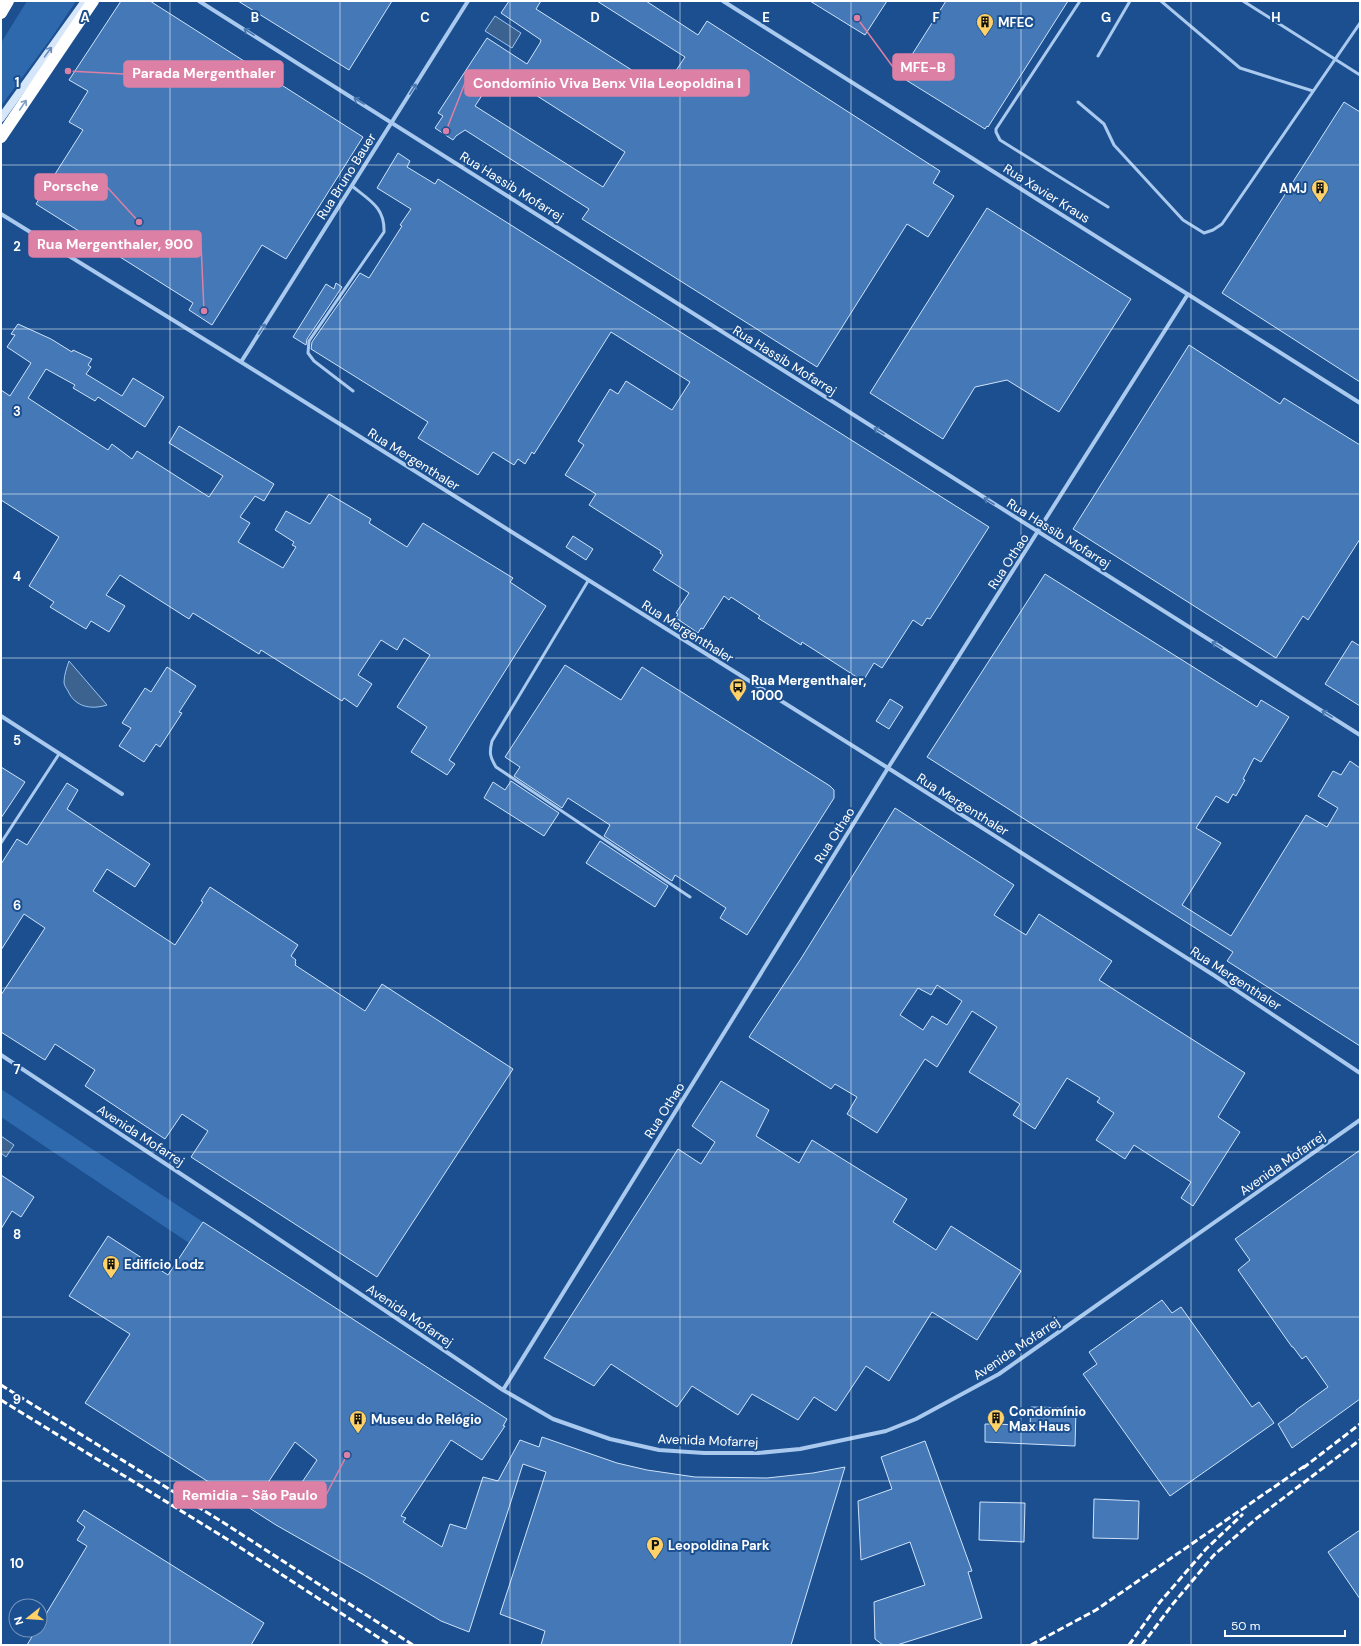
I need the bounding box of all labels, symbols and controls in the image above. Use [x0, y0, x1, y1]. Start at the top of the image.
text: A [80, 9, 90, 26]
text: B [251, 9, 259, 26]
text: C [420, 9, 430, 26]
text: D [590, 9, 600, 26]
text: E [762, 9, 770, 26]
text: F [932, 9, 940, 26]
text: G [1101, 9, 1111, 26]
text: H [1271, 9, 1281, 26]
building icon: MFEC [975, 12, 995, 37]
place label: MFEC [998, 14, 1034, 31]
one-way arrow [244, 28, 255, 36]
one-way arrow [44, 47, 52, 58]
callout: MFE-B [893, 54, 954, 80]
text: MFE-B [900, 58, 946, 76]
callout: Parada Mergenthaler [124, 61, 283, 87]
text: Parada Mergenthaler [132, 64, 276, 82]
callout: Condomínio Viva Benx Vila Leopoldina I [465, 70, 749, 96]
text: 1 [15, 74, 19, 91]
text: Condomínio Viva Benx Vila Leopoldina I [473, 74, 741, 92]
one-way arrow [409, 84, 417, 95]
one-way arrow [354, 97, 365, 105]
one-way arrow [19, 100, 27, 111]
street label: Rua Bruno Bauer [313, 130, 380, 223]
street label: Rua Hassib Mofarrej [457, 148, 567, 225]
street label: Rua Xavier Kraus [1000, 160, 1093, 227]
callout: Porsche [35, 174, 107, 200]
text: Porsche [43, 177, 99, 195]
building icon: AMJ [1310, 178, 1330, 203]
place label: AMJ [1279, 180, 1307, 197]
callout: Rua Mergenthaler, 900 [29, 231, 201, 257]
text: Rua Mergenthaler, 900 [37, 235, 193, 253]
text: 2 [13, 238, 21, 255]
street label: Rua Hassib Mofarrej [730, 322, 840, 399]
one-way arrow [258, 323, 266, 335]
text: 3 [13, 403, 21, 420]
street label: Rua Mergenthaler [365, 424, 463, 495]
one-way arrow [874, 427, 885, 435]
street label: Rua Hassib Mofarrej [1004, 495, 1114, 572]
one-way arrow [983, 496, 995, 504]
street label: Rua Othao [984, 530, 1033, 592]
text: 4 [13, 568, 21, 585]
street label: Rua Mergenthaler [639, 596, 737, 667]
one-way arrow [1211, 640, 1223, 648]
place label: Rua Mergenthaler, 1000 [751, 672, 866, 704]
bus stop icon: Rua Mergenthaler, 1000 [728, 677, 748, 702]
one-way arrow [1322, 710, 1333, 718]
text: 5 [13, 732, 21, 749]
street label: Rua Mergenthaler [914, 769, 1012, 840]
street label: Rua Othao [810, 804, 859, 867]
text: 6 [13, 897, 21, 914]
street label: Rua Mergenthaler [1187, 943, 1285, 1014]
text: 7 [14, 1061, 21, 1078]
street label: Rua Othao [640, 1079, 689, 1142]
street label: Avenida Mofarrej [94, 1101, 188, 1170]
street label: Avenida Mofarrej [1236, 1127, 1329, 1199]
text: 8 [13, 1226, 21, 1243]
building icon: Edifício Lodz [101, 1254, 121, 1279]
place label: Edifício Lodz [124, 1256, 204, 1273]
street label: Avenida Mofarrej [363, 1280, 456, 1351]
street label: Avenida Mofarrej [970, 1313, 1063, 1384]
text: 9 [13, 1391, 21, 1408]
place label: Condomínio Max Haus [1009, 1403, 1086, 1435]
building icon: Condomínio Max Haus [986, 1408, 1006, 1433]
building icon: Museu do Relógio [348, 1409, 368, 1434]
place label: Museu do Relógio [371, 1411, 482, 1428]
street label: Avenida Mofarrej [657, 1430, 759, 1451]
callout: Remidia - São Paulo [174, 1482, 326, 1508]
text: Remidia - São Paulo [182, 1486, 318, 1504]
parking icon: Leopoldina Park [645, 1535, 665, 1560]
place label: Leopoldina Park [668, 1537, 770, 1554]
text: 10 [10, 1555, 24, 1572]
north arrow [8, 1598, 48, 1638]
scale bar [1225, 1612, 1345, 1638]
text: N [11, 1615, 26, 1627]
text: 50 m [1231, 1618, 1260, 1634]

